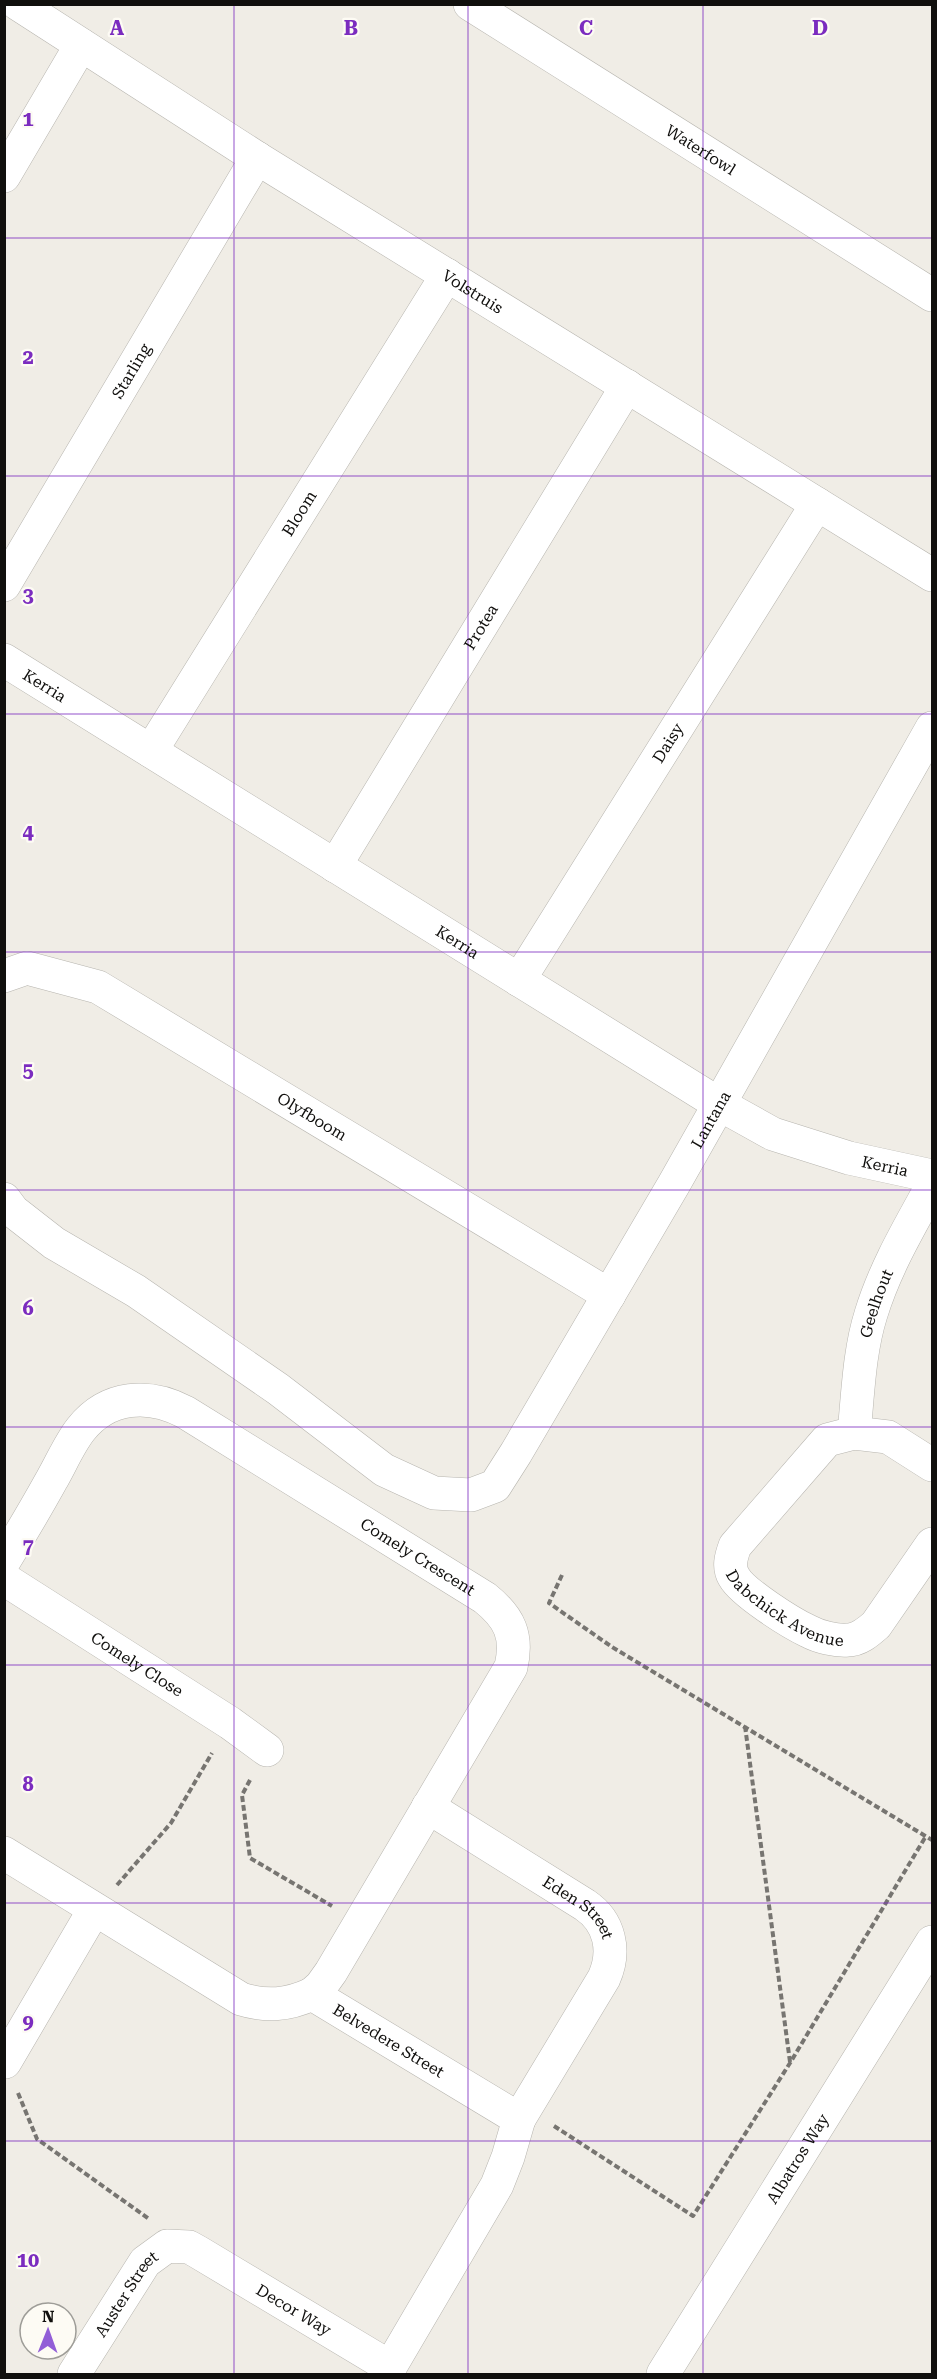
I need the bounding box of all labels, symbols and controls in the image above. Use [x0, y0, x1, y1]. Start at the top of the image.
text: A [110, 16, 125, 40]
text: B [344, 16, 358, 40]
text: C [579, 16, 593, 40]
text: D [812, 16, 828, 40]
text: 1 [22, 107, 34, 131]
street label: Waterfowl [662, 120, 740, 179]
street label: Volstruis [439, 265, 507, 317]
street label: Starling [107, 339, 155, 402]
text: 2 [22, 345, 34, 369]
street label: Bloom [278, 487, 320, 539]
text: 3 [22, 583, 34, 607]
street label: Protea [459, 600, 502, 653]
street label: Kerria [20, 665, 70, 706]
street label: Daisy [648, 719, 687, 766]
text: 4 [22, 820, 34, 844]
street label: Kerria [433, 921, 483, 962]
text: 5 [22, 1058, 34, 1082]
street label: Lantana [687, 1087, 734, 1151]
street label: Olyfboom [274, 1088, 351, 1145]
street label: Kerria [860, 1152, 910, 1180]
street label: Geelhout [856, 1266, 897, 1339]
text: 6 [22, 1296, 34, 1320]
street label: Comely Crescent [357, 1514, 479, 1599]
text: 7 [22, 1534, 34, 1558]
street label: Dabchick Avenue [722, 1566, 845, 1650]
street label: Comely Close [88, 1627, 187, 1700]
text: 8 [22, 1772, 34, 1796]
street label: Eden Street [539, 1872, 618, 1941]
street label: Belvedere Street [330, 2000, 448, 2081]
text: 9 [22, 2010, 34, 2034]
street label: Albatros Way [762, 2109, 833, 2207]
street label: Auster Street [91, 2246, 161, 2340]
text: 10 [17, 2248, 39, 2272]
street label: Decor Way [253, 2280, 335, 2340]
north arrow [18, 2301, 78, 2361]
text: N [42, 2307, 55, 2326]

